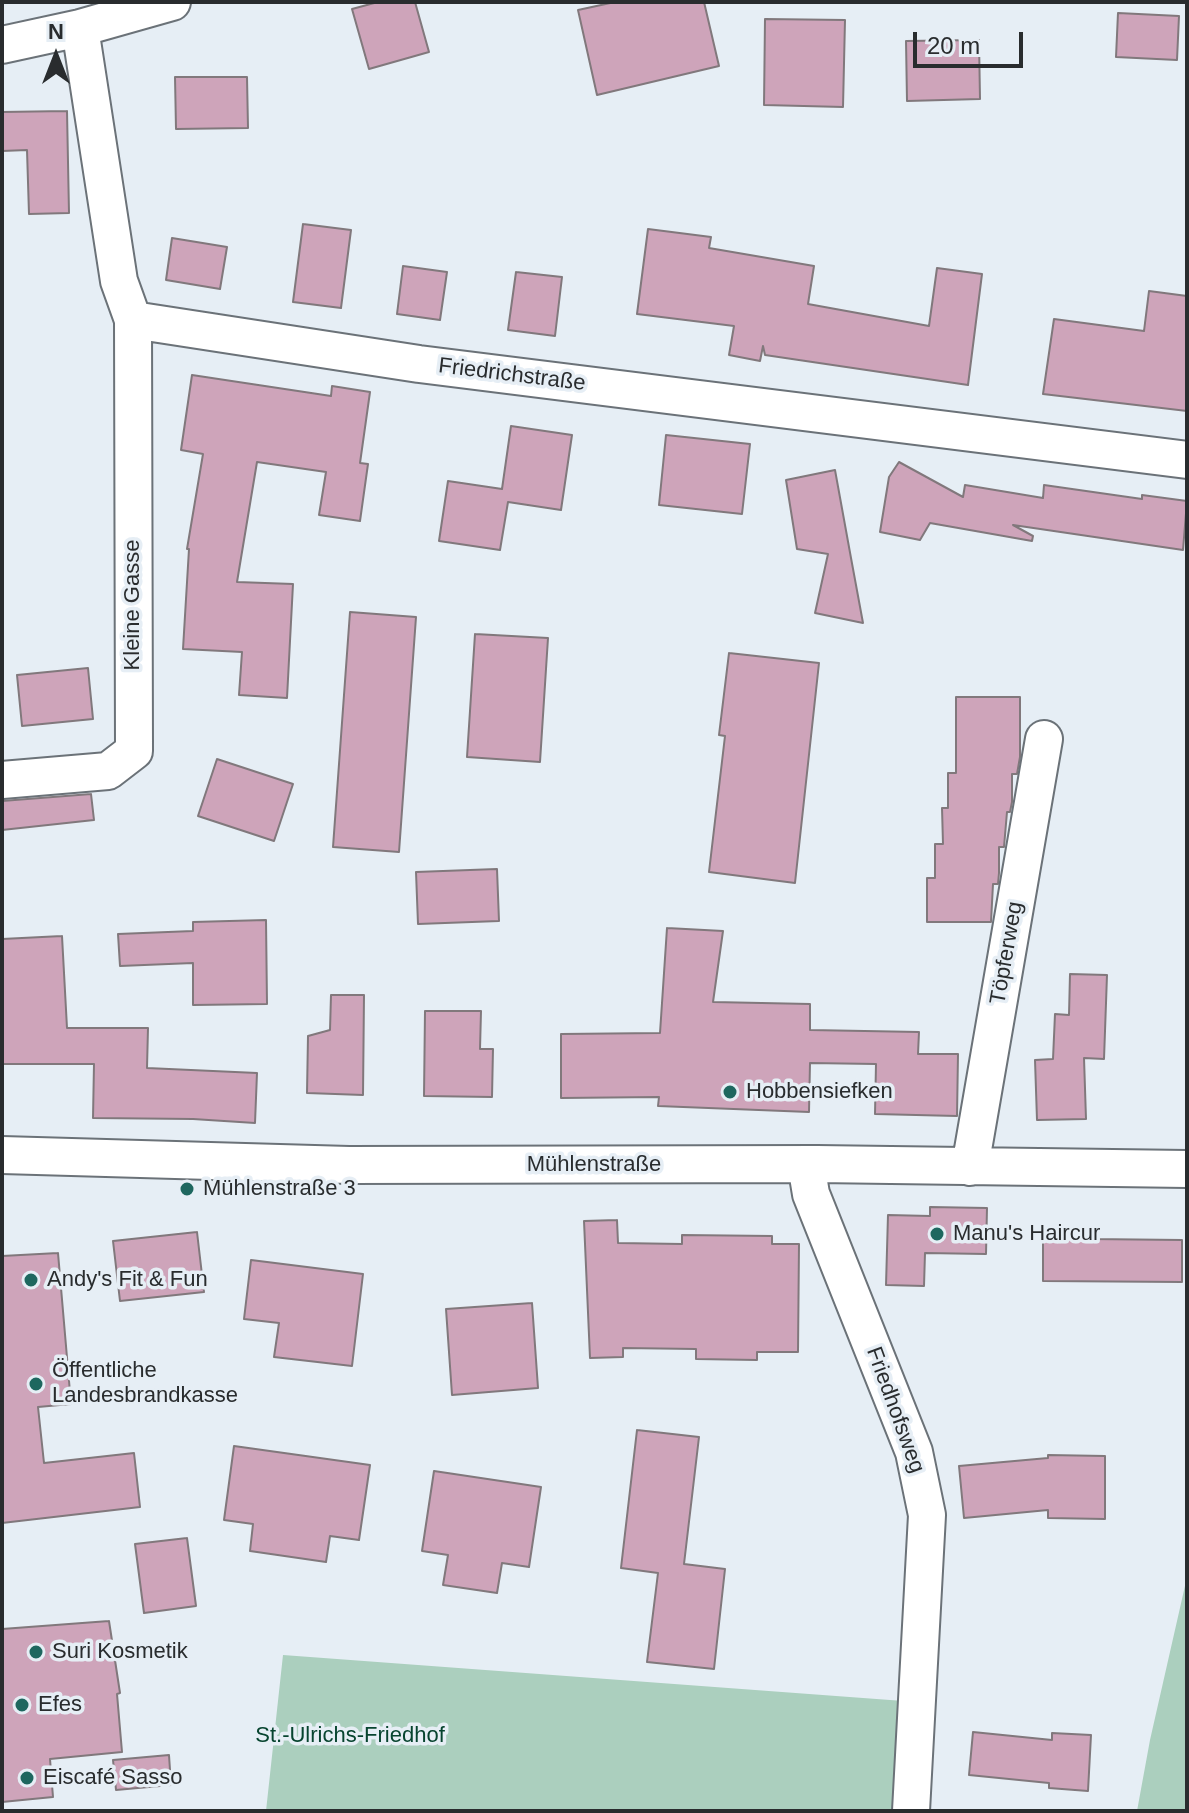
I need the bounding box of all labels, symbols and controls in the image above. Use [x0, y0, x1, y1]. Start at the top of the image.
north arrow [16, 16, 96, 96]
scale bar [917, 16, 1027, 66]
text: N [48, 19, 64, 44]
text: 20 m [927, 32, 980, 59]
street label: Friedrichstraße [437, 353, 587, 397]
street label: Kleine Gasse [120, 540, 146, 670]
street label: Töpferweg [985, 900, 1029, 1006]
place label: Hobbensiefken [746, 1079, 893, 1105]
marker: Hobbensiefken [721, 1083, 739, 1101]
street label: Mühlenstraße [527, 1152, 661, 1178]
place label: Mühlenstraße 3 [203, 1176, 356, 1202]
marker: Mühlenstraße 3 [178, 1180, 196, 1198]
place label: Manu's Haircur [953, 1221, 1100, 1247]
marker: Manu's Haircur [928, 1225, 946, 1243]
place label: Andy's Fit & Fun [47, 1267, 208, 1293]
marker: Andy's Fit & Fun [22, 1271, 40, 1289]
street label: Friedhofsweg [860, 1343, 930, 1477]
place label: Öffentliche Landesbrandkasse [52, 1358, 238, 1410]
marker: Öffentliche Landesbrandkasse [27, 1375, 45, 1393]
place label: Suri Kosmetik [52, 1639, 188, 1665]
marker: Suri Kosmetik [27, 1643, 45, 1661]
place label: Efes [38, 1692, 82, 1718]
marker: Efes [13, 1696, 31, 1714]
park label: St.-Ulrichs-Friedhof [255, 1723, 445, 1749]
place label: Eiscafé Sasso [43, 1765, 182, 1791]
marker: Eiscafé Sasso [18, 1769, 36, 1787]

